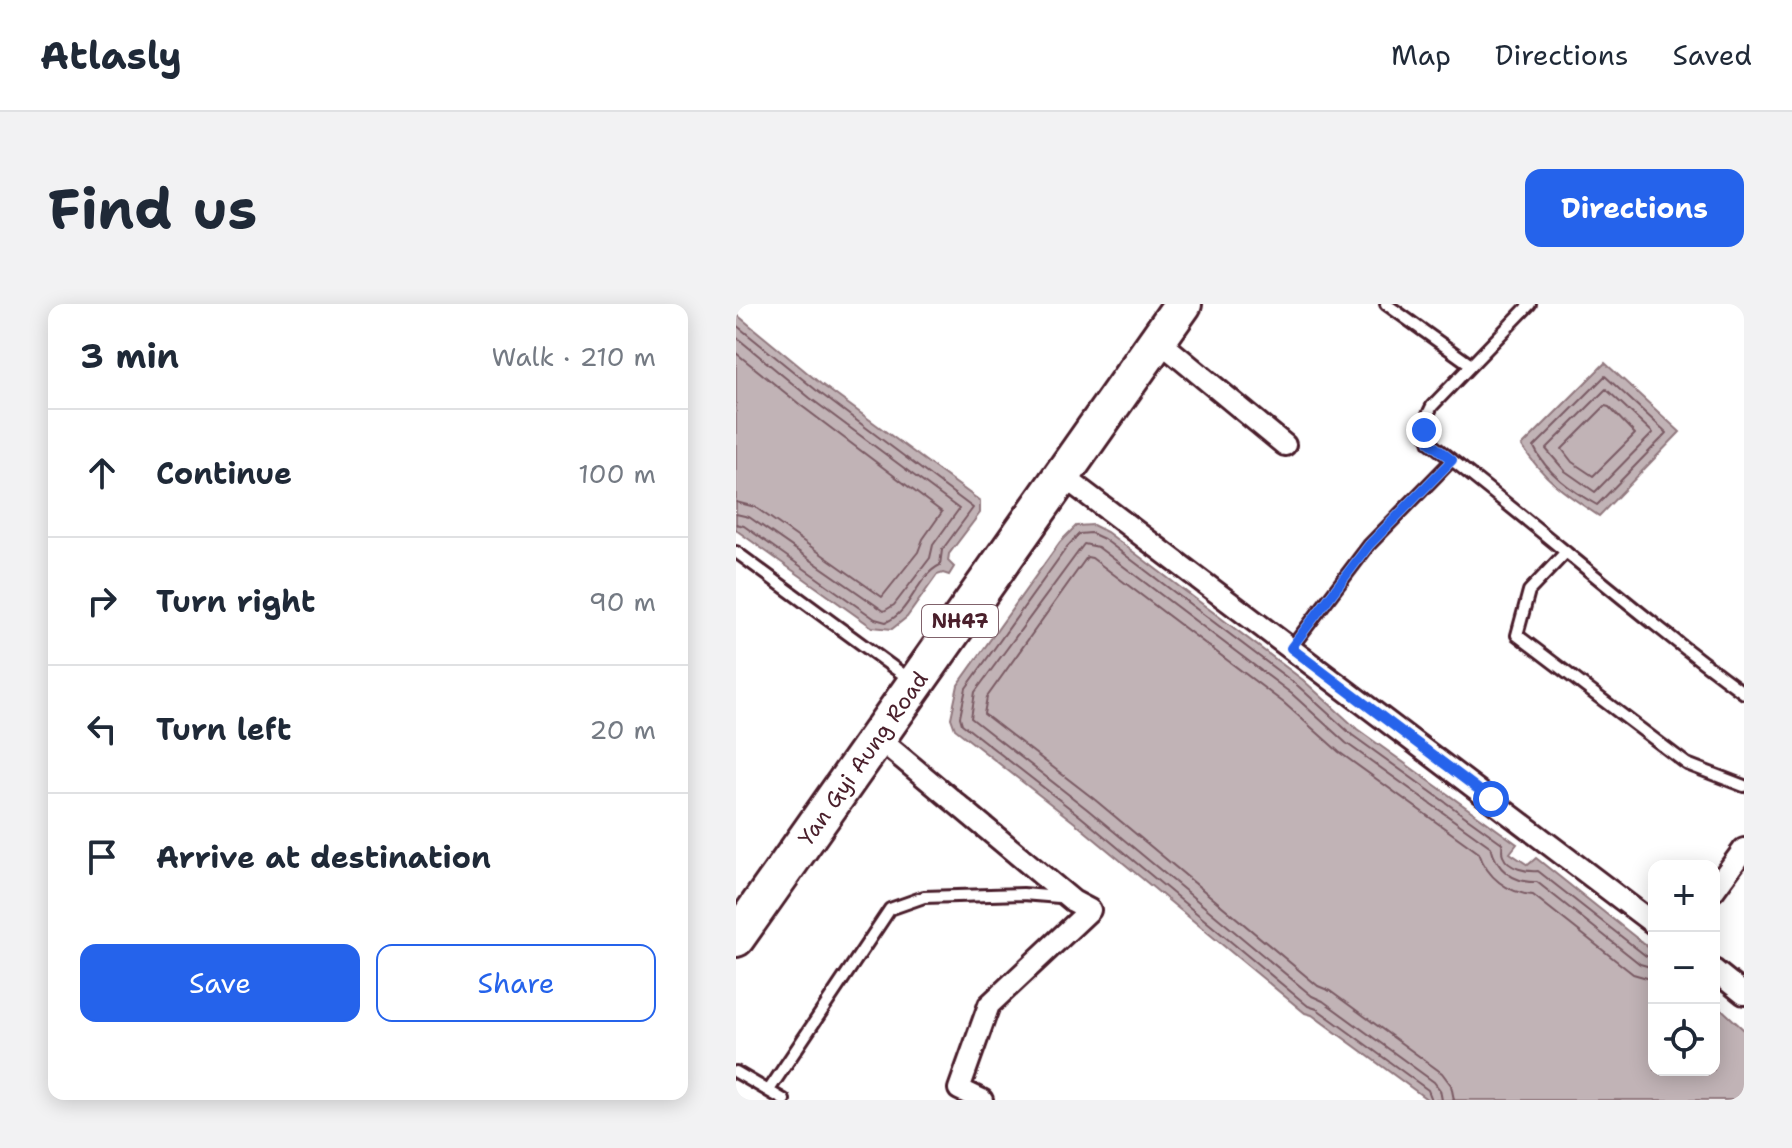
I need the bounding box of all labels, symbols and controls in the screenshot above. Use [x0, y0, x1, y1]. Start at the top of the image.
text: Atlasly [40, 30, 182, 81]
text: Map [1391, 36, 1451, 74]
text: Directions [1495, 36, 1629, 74]
text: Saved [1673, 36, 1752, 74]
button: Directions [1525, 169, 1744, 247]
text: Find us [48, 171, 257, 246]
text: 3 min [80, 333, 179, 379]
text: Walk · 210 m [492, 339, 656, 374]
route end [1406, 412, 1442, 448]
icon: ahead [80, 451, 124, 495]
text: Continue [156, 453, 292, 494]
text: 100 m [578, 456, 656, 491]
icon: right [80, 579, 124, 623]
text: Turn right [156, 581, 315, 622]
text: 90 m [589, 584, 656, 619]
road number: NH47 [922, 605, 998, 637]
street label: Yan Gyi Aung Road [791, 665, 934, 851]
icon: left [80, 707, 124, 751]
text: Turn left [156, 709, 291, 750]
text: 20 m [589, 712, 656, 747]
route start [1473, 781, 1509, 817]
icon: arrive [80, 835, 124, 879]
text: Arrive at destination [156, 837, 491, 878]
map controls [1648, 860, 1720, 1076]
button: + [1648, 860, 1720, 932]
button: − [1648, 932, 1720, 1004]
button: Save [80, 944, 360, 1022]
button: Share [376, 944, 656, 1022]
button: locate [1648, 1004, 1720, 1076]

